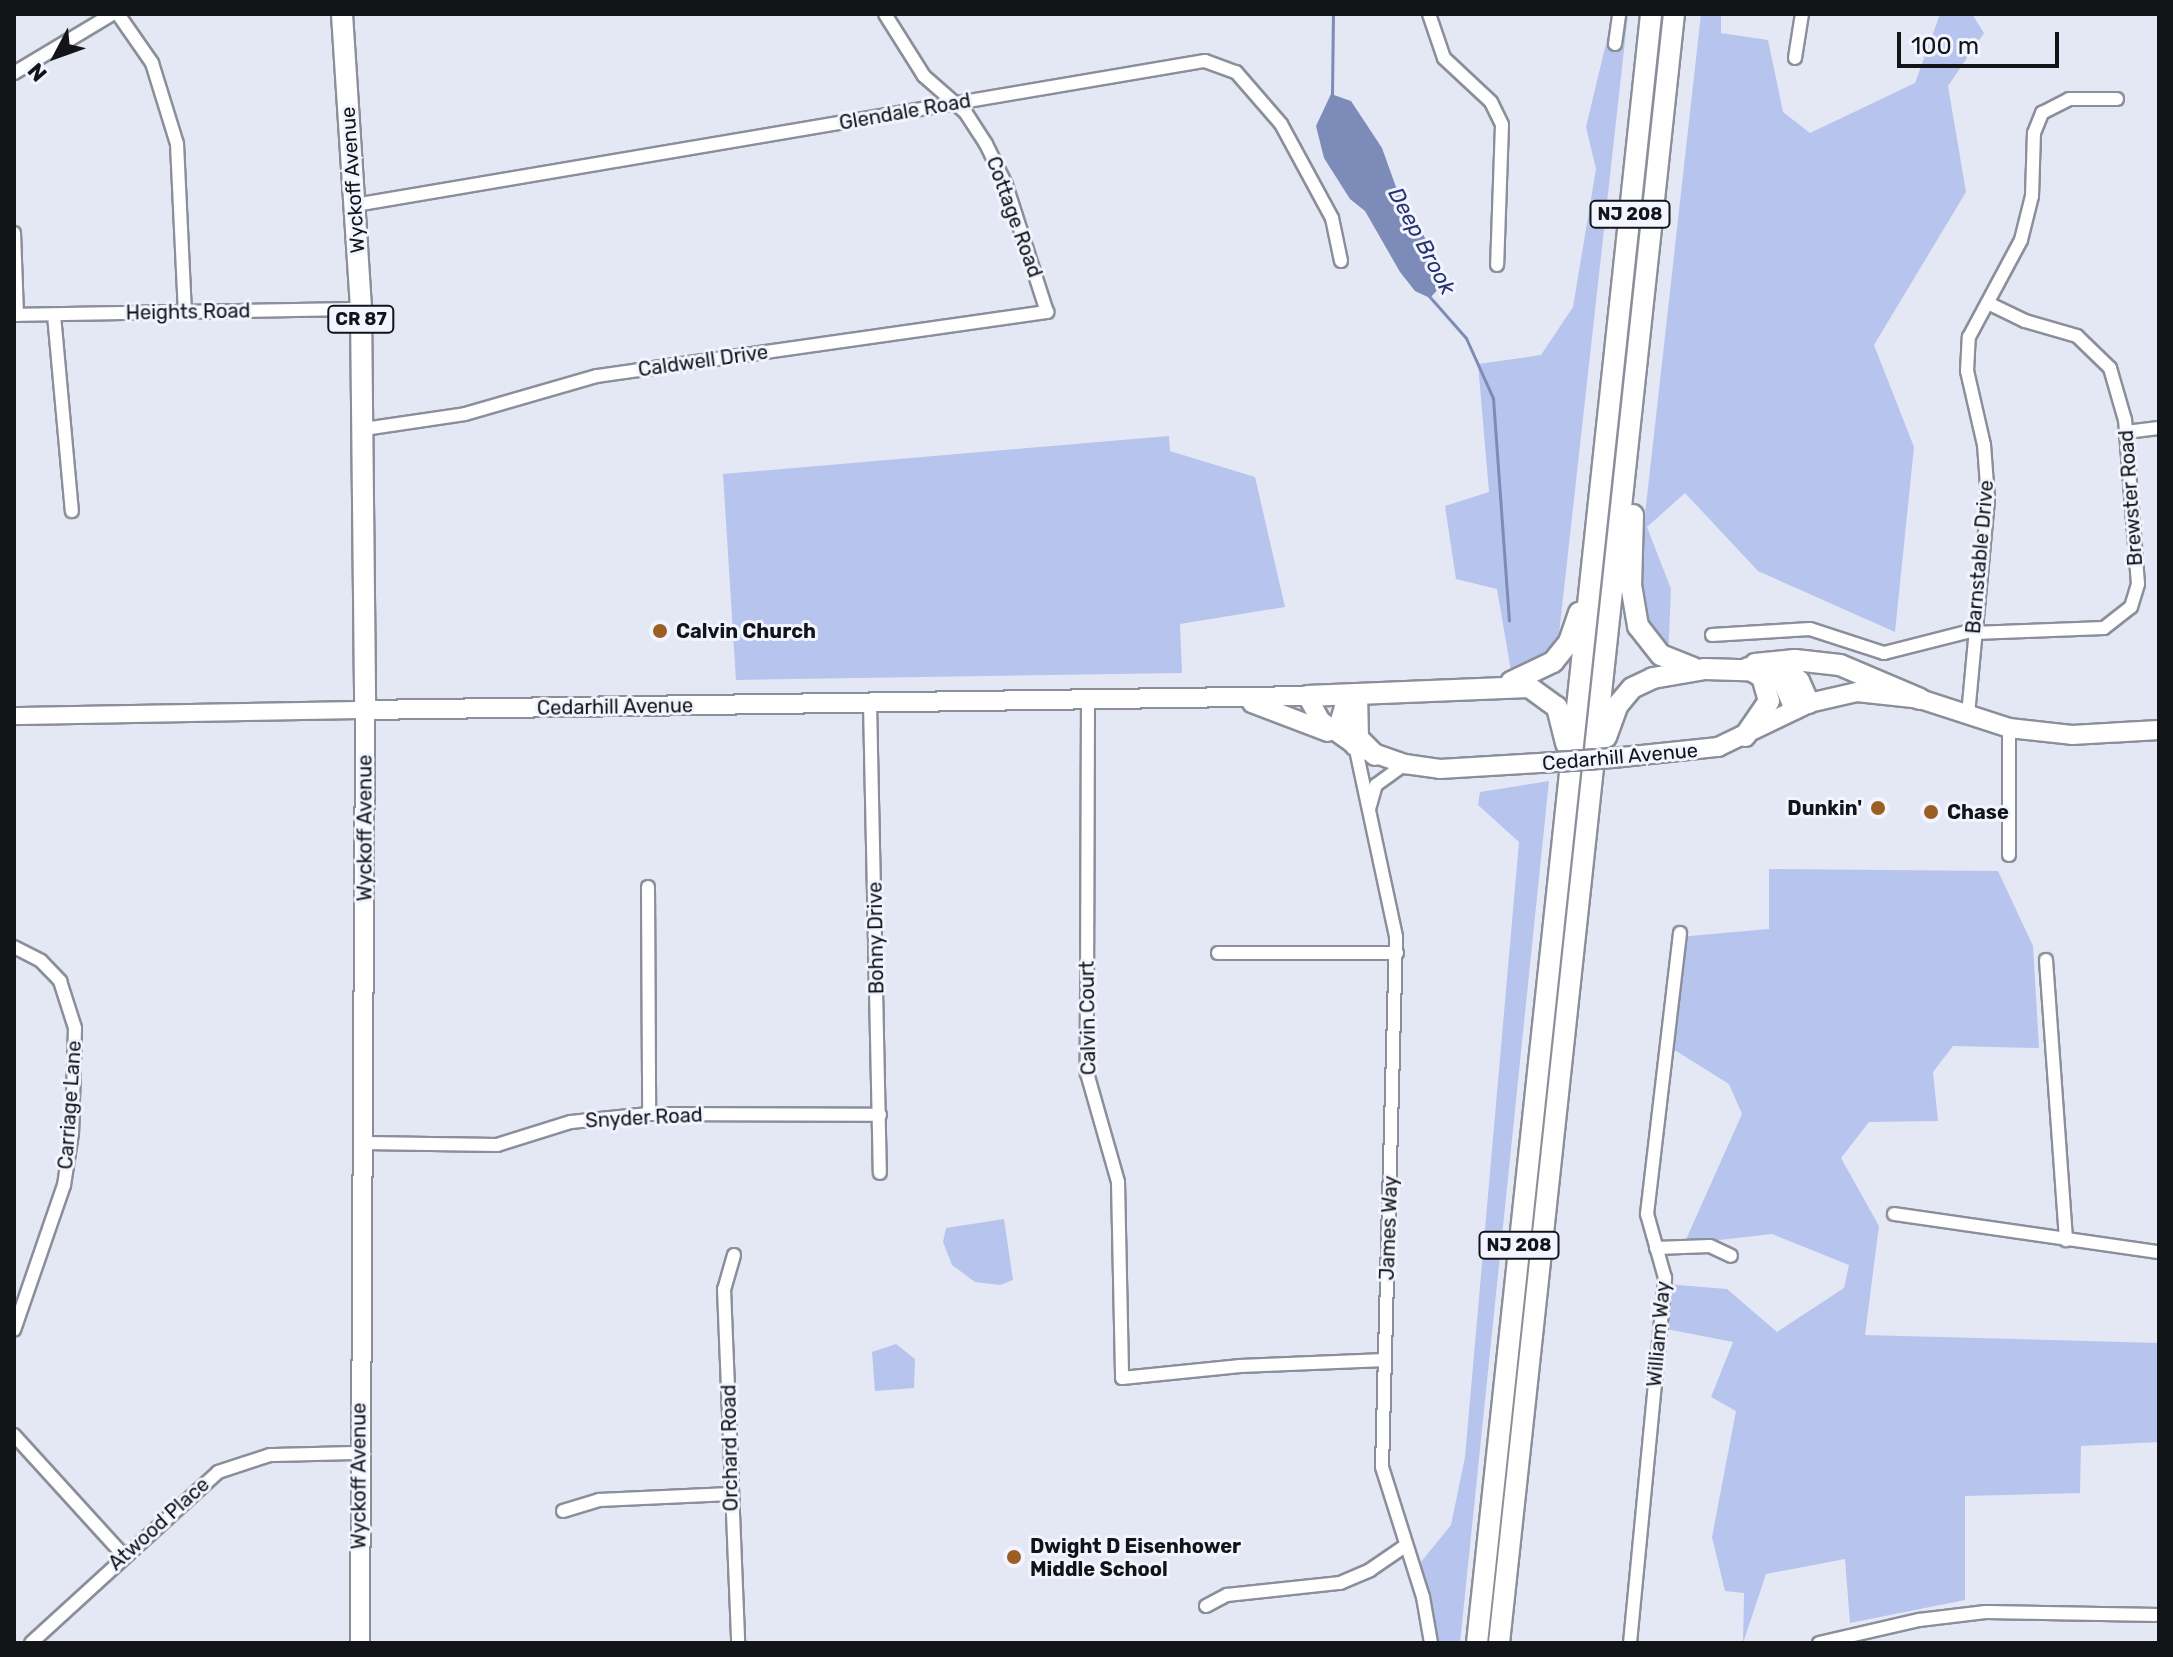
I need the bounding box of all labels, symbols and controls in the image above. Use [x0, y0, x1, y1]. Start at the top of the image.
north arrow [16, 16, 96, 96]
scale bar [1901, 16, 2063, 66]
text: 100 m [1911, 32, 1979, 60]
text: N [22, 57, 53, 87]
street label: Glendale Road [837, 89, 973, 135]
street label: Wyckoff Avenue [336, 105, 370, 255]
street label: Cottage Road [981, 153, 1047, 281]
water label: Deep Brook [1383, 183, 1461, 299]
road number: NJ 208 [1588, 200, 1672, 228]
street label: Heights Road [125, 299, 251, 325]
road number: CR 87 [327, 305, 395, 333]
street label: Caldwell Drive [637, 340, 769, 382]
street label: Brewster Road [2114, 429, 2148, 567]
street label: Barnstable Drive [1961, 479, 1999, 635]
place label: Calvin Church [676, 619, 816, 643]
marker: Calvin Church [651, 622, 669, 640]
street label: Cedarhill Avenue [536, 694, 694, 720]
street label: Cedarhill Avenue [1541, 738, 1699, 776]
street label: Wyckoff Avenue [353, 754, 377, 902]
place label: Dunkin' [1787, 796, 1862, 820]
marker: Dunkin' [1869, 799, 1887, 817]
place label: Chase [1947, 800, 2009, 824]
marker: Chase [1922, 803, 1940, 821]
street label: Bohny Drive [863, 881, 889, 995]
street label: Calvin Court [1075, 961, 1101, 1075]
street label: Carriage Lane [54, 1040, 86, 1170]
street label: Snyder Road [584, 1103, 704, 1133]
street label: James Way [1375, 1175, 1403, 1281]
road number: NJ 208 [1477, 1231, 1561, 1259]
street label: William Way [1642, 1280, 1676, 1388]
street label: Orchard Road [717, 1384, 743, 1512]
street label: Wyckoff Avenue [347, 1402, 371, 1550]
street label: Atwood Place [104, 1473, 214, 1575]
place label: Dwight D Eisenhower Middle School [1030, 1534, 1241, 1581]
marker: Dwight D Eisenhower Middle School [1005, 1548, 1023, 1566]

